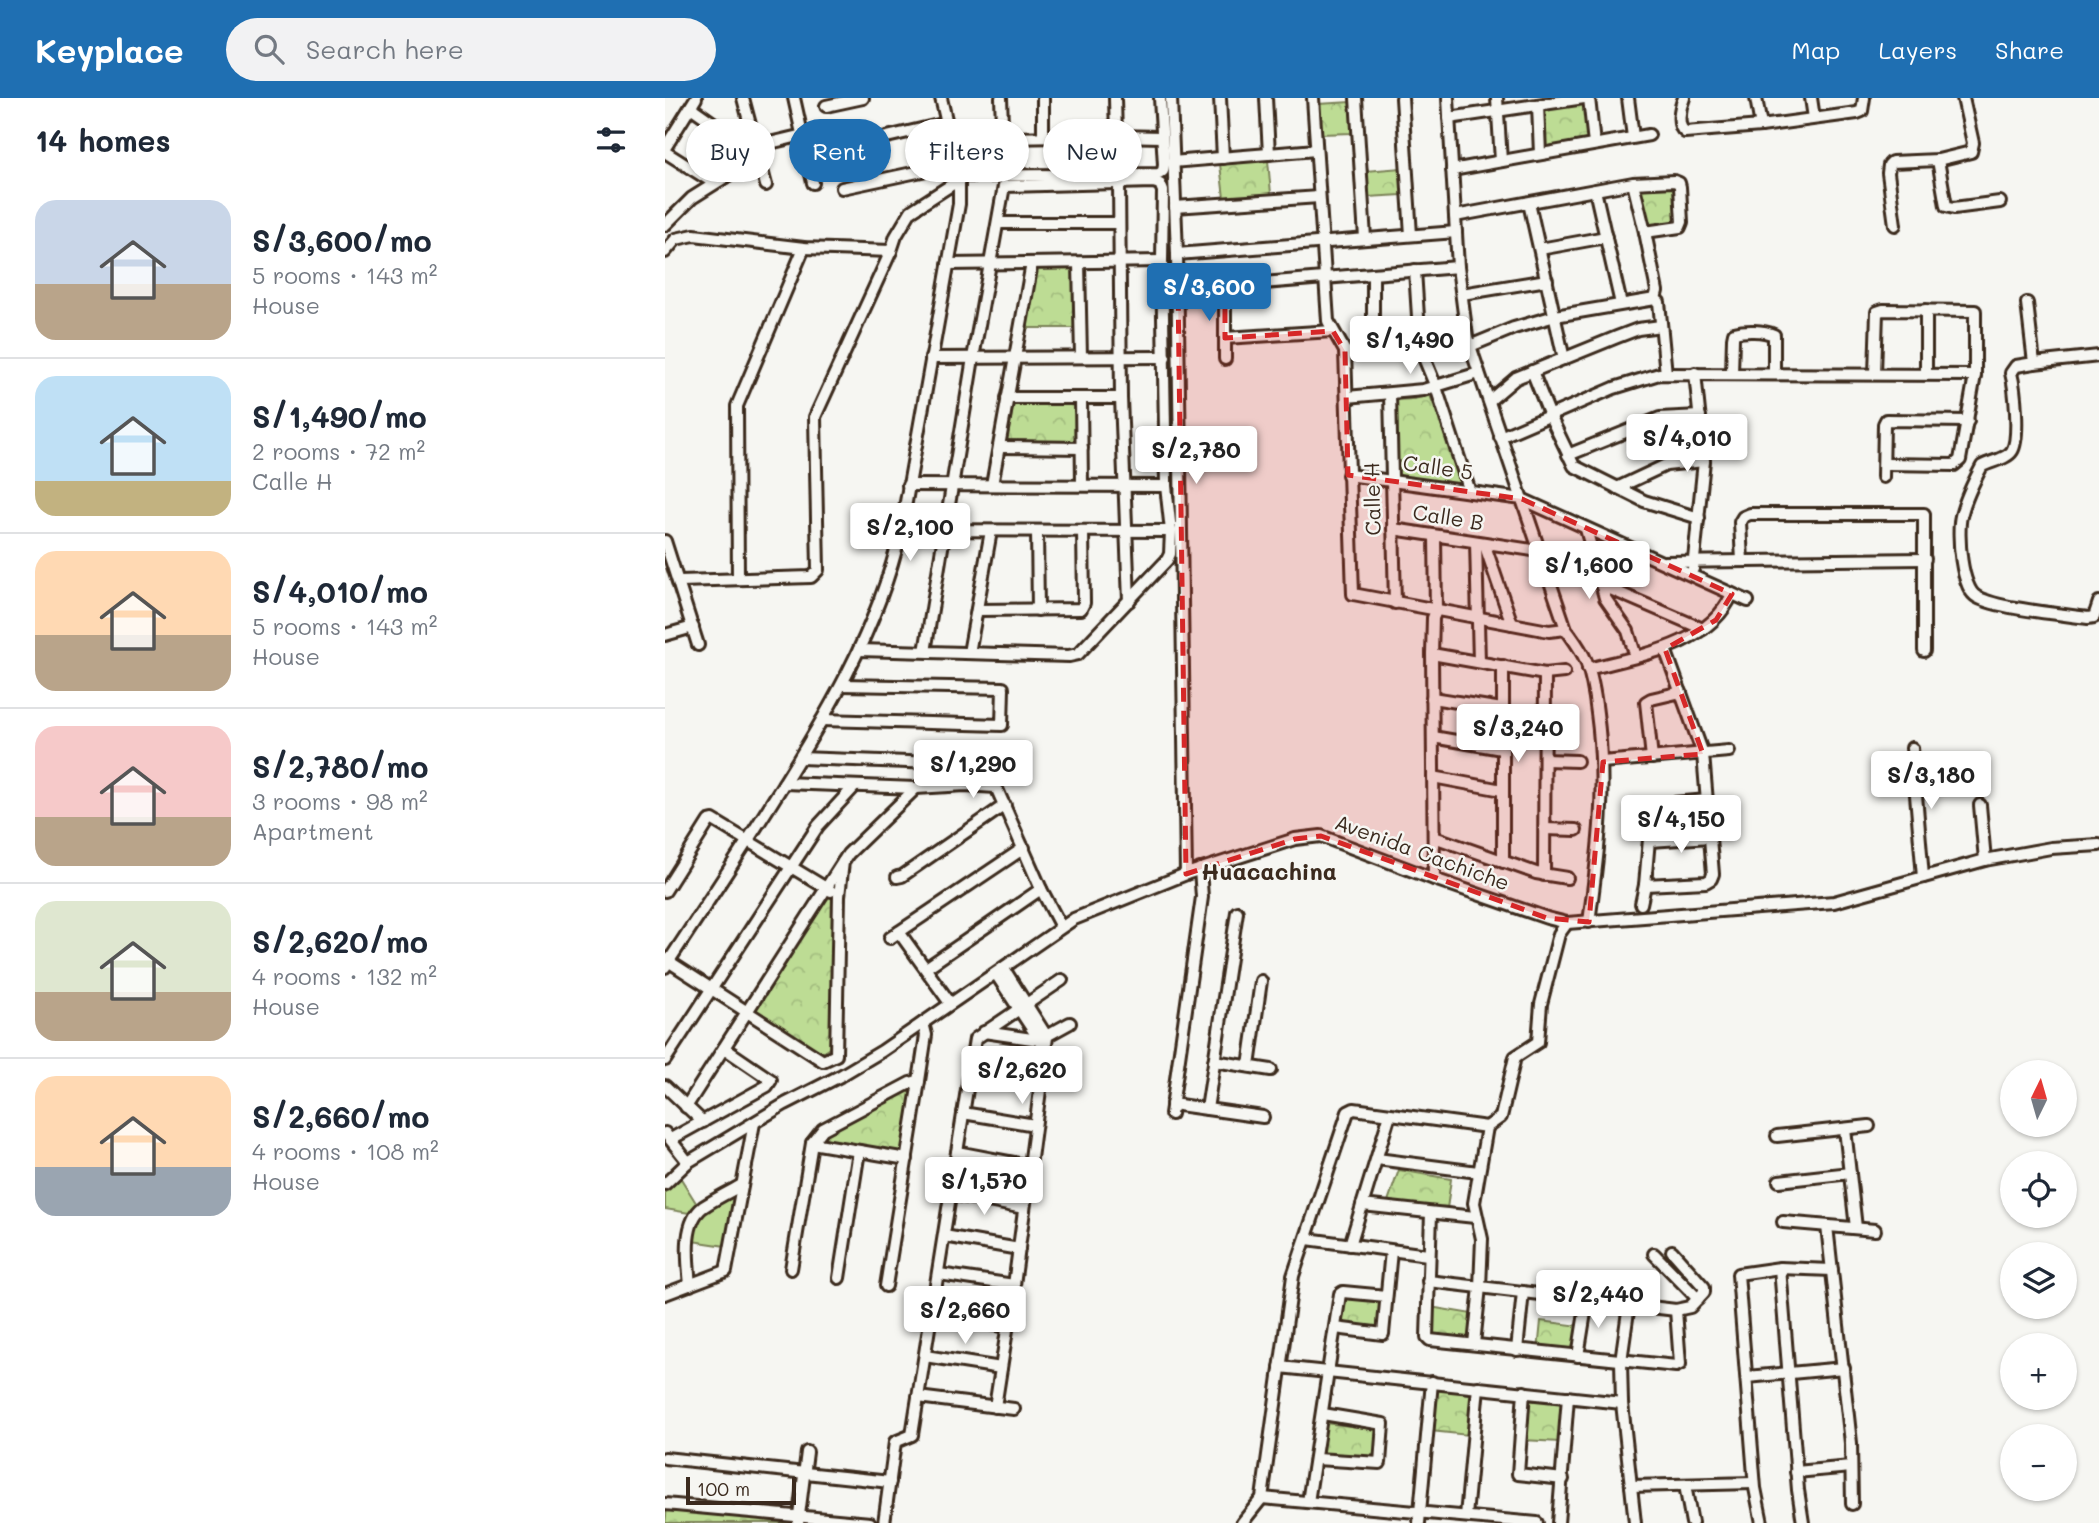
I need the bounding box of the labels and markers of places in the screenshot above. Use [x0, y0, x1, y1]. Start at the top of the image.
pin: S/3,600 [1144, 264, 1274, 323]
pin: S/1,490 [1345, 316, 1475, 376]
pin: S/4,010 [1622, 414, 1752, 474]
pin: S/2,780 [1131, 426, 1261, 486]
pin: S/2,100 [845, 504, 975, 563]
pin: S/1,600 [1524, 542, 1654, 601]
pin: S/3,240 [1453, 704, 1583, 764]
pin: S/1,290 [908, 740, 1038, 800]
pin: S/3,180 [1866, 752, 1996, 811]
pin: S/4,150 [1616, 796, 1746, 855]
pin: S/2,620 [957, 1046, 1087, 1106]
pin: S/1,570 [919, 1158, 1049, 1217]
pin: S/2,440 [1533, 1270, 1663, 1330]
pin: S/2,660 [900, 1286, 1030, 1346]

